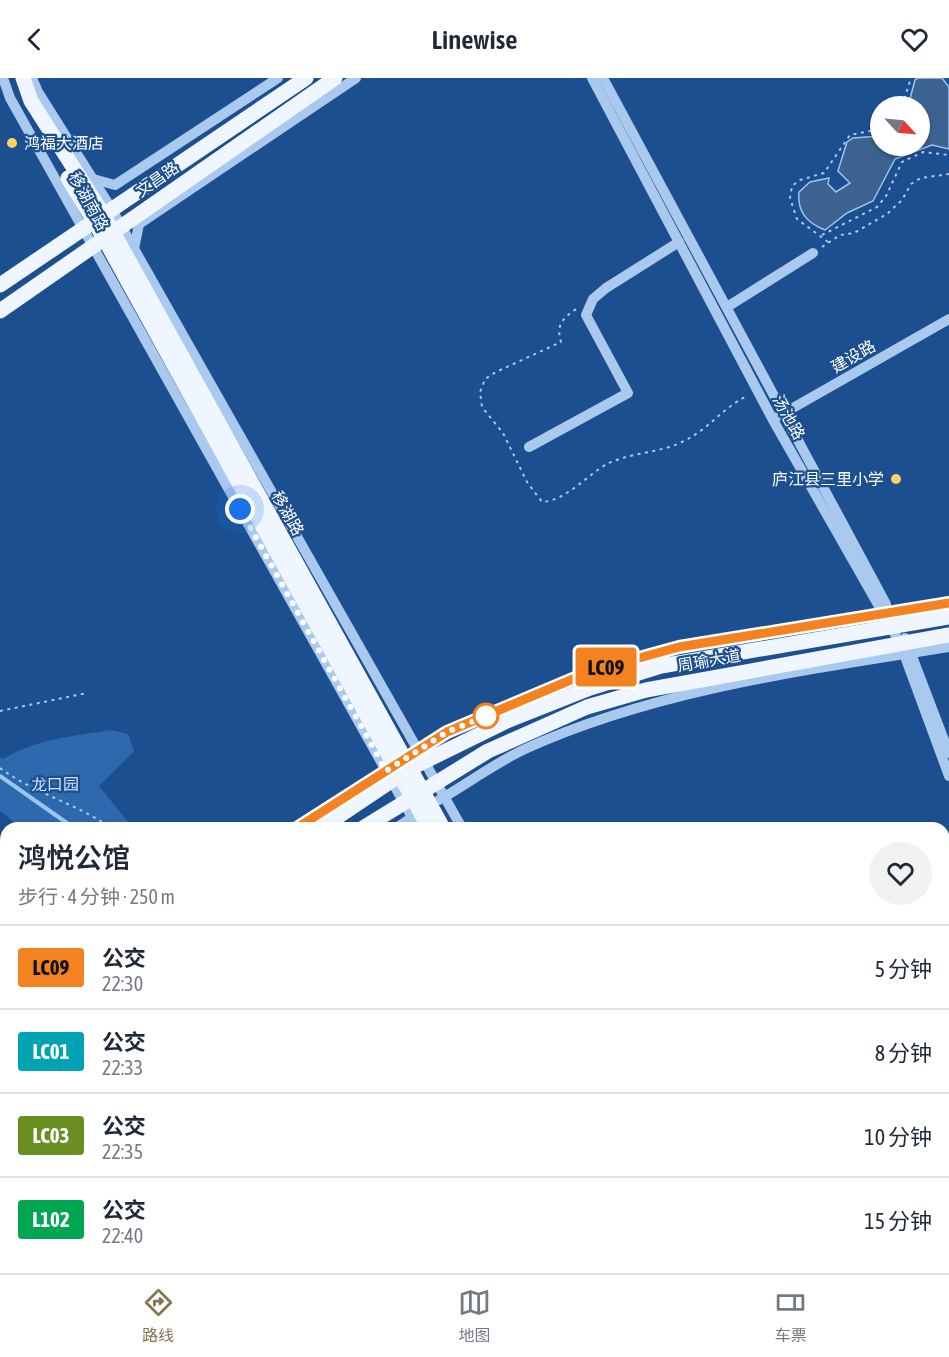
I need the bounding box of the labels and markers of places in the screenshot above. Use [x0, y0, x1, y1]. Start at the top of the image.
place label: 鸿福大酒店 [24, 134, 104, 152]
marker: 鸿福大酒店 [5, 136, 19, 150]
place label: 庐江县三里小学 [772, 470, 884, 488]
marker: 庐江县三里小学 [889, 472, 903, 486]
unlabelled marker [473, 703, 499, 729]

